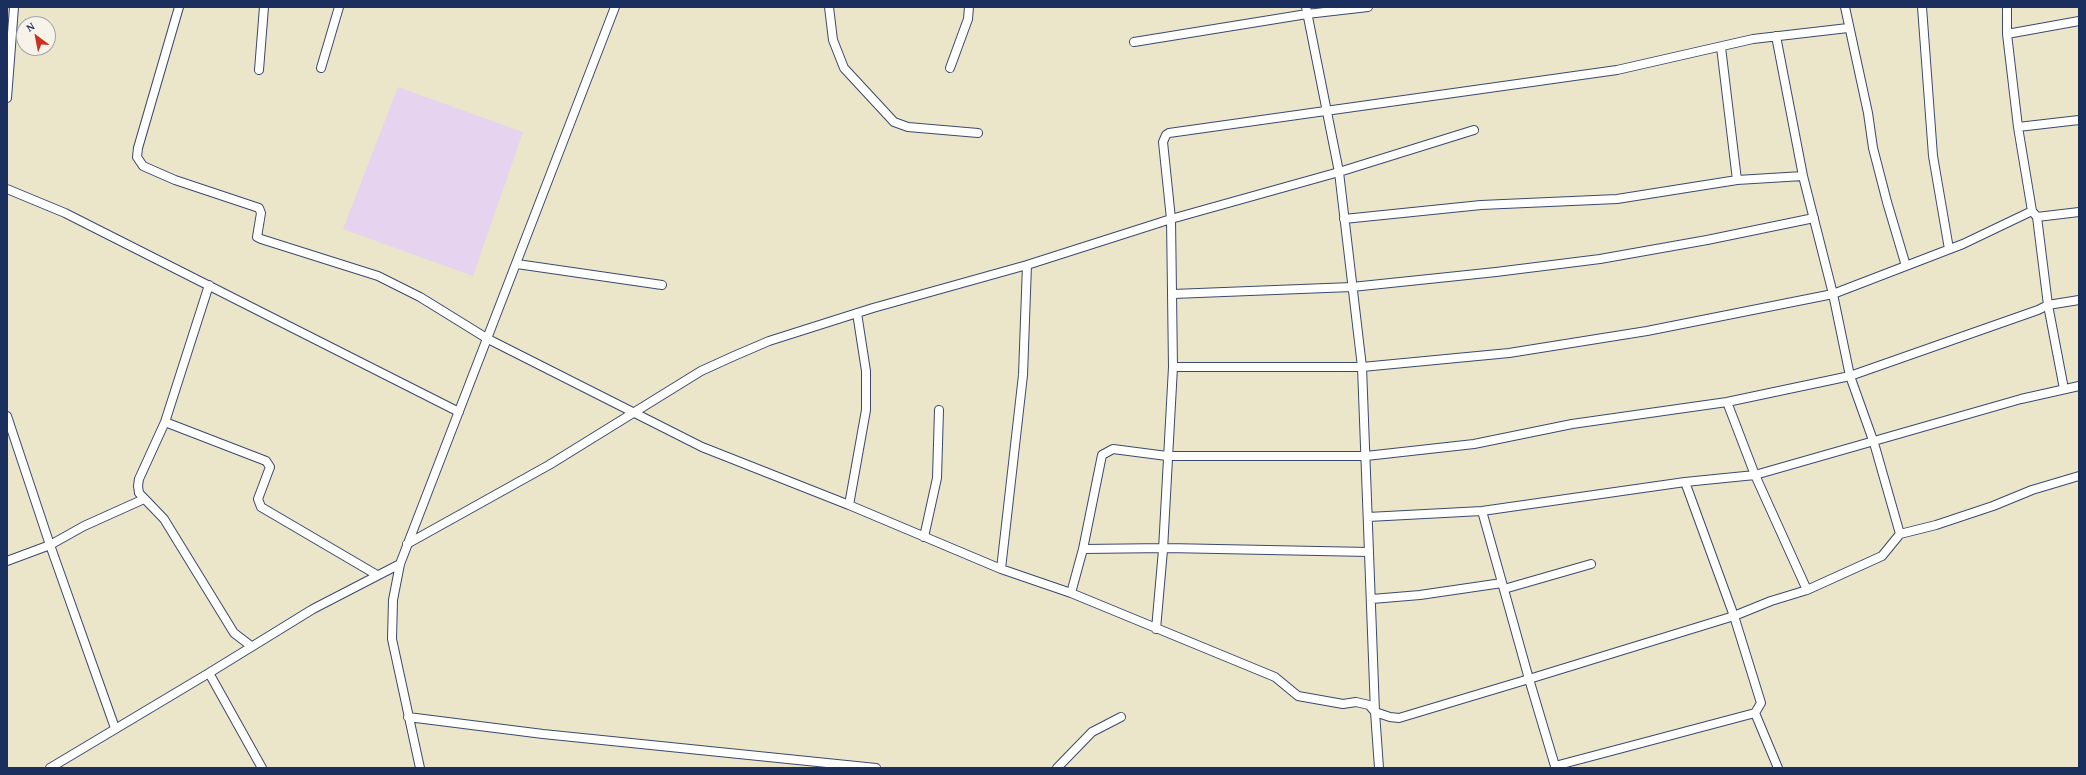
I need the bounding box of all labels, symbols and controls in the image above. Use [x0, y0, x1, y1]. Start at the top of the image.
north arrow [16, 16, 56, 56]
text: N [23, 18, 38, 35]

